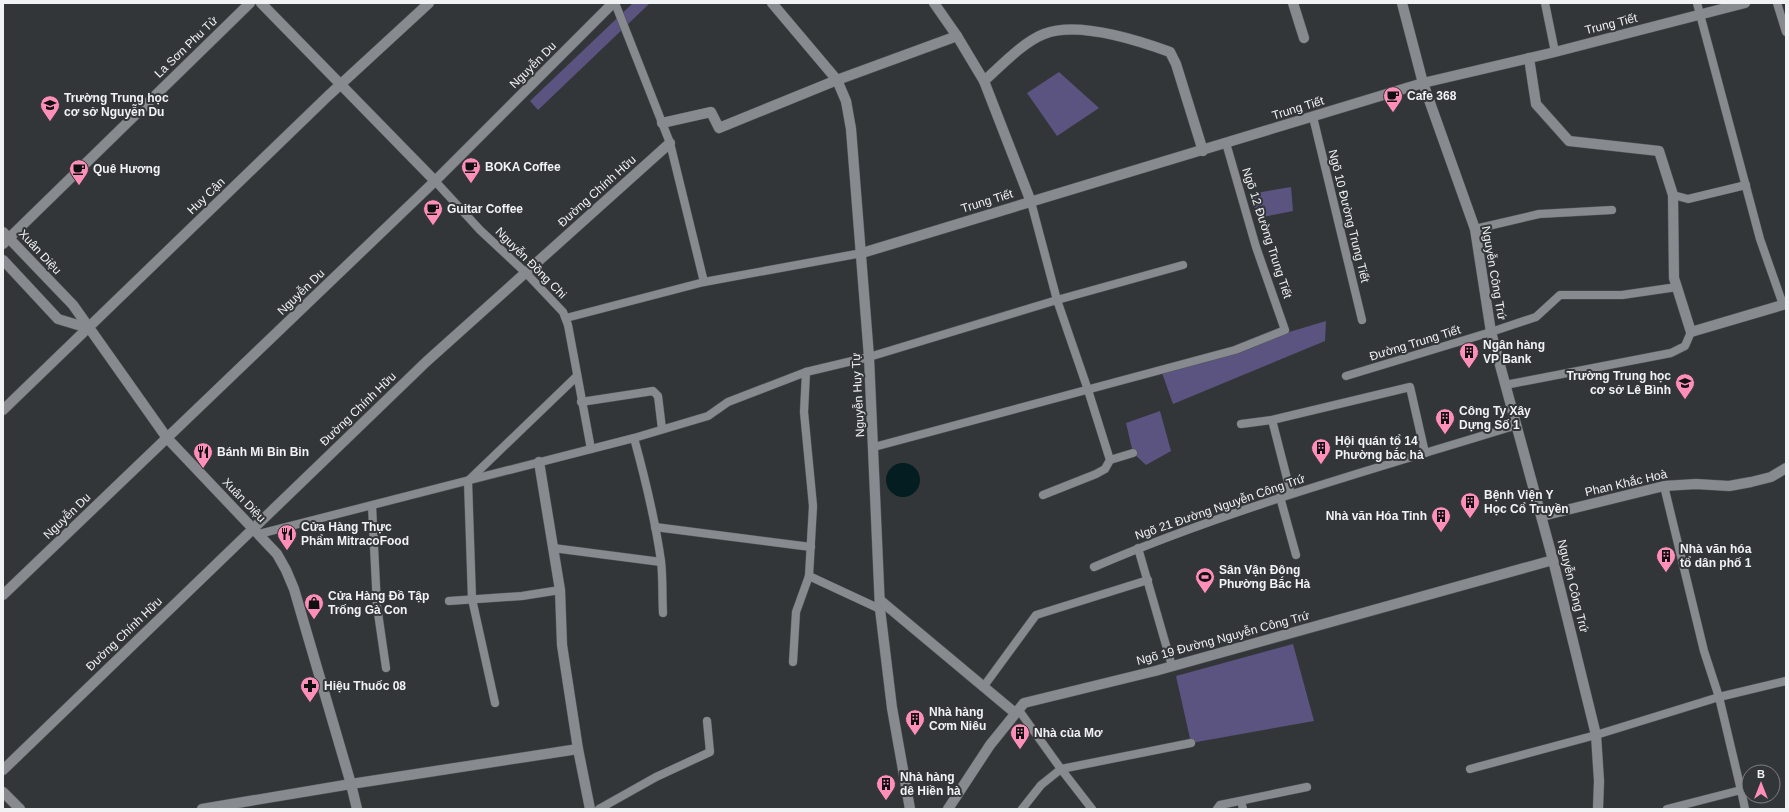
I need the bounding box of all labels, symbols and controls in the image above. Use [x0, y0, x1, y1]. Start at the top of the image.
street label: Trung Tiết [1583, 11, 1639, 37]
street label: La Sơn Phu Tử [151, 13, 221, 81]
street label: Nguyễn Du [506, 38, 559, 91]
cafe icon: Cafe 368 [1382, 85, 1404, 113]
place label: Cafe 368 [1407, 89, 1457, 103]
place label: Trường Trung học cơ sở Nguyễn Du [64, 91, 169, 119]
street label: Trung Tiết [1270, 93, 1326, 123]
school or university icon: Trường Trung học cơ sở Nguyễn Du [39, 94, 61, 122]
street label: Ngõ 10 Đường Trung Tiết [1326, 148, 1372, 285]
street label: Đường Chính Hữu [555, 152, 639, 230]
cafe icon: BOKA Coffee [460, 156, 482, 184]
cafe icon: Quê Hương [68, 158, 90, 186]
place label: BOKA Coffee [485, 160, 561, 174]
place label: Quê Hương [93, 162, 160, 176]
street label: Ngõ 12 Đường Trung Tiết [1239, 166, 1295, 301]
street label: Huy Cận [184, 175, 228, 217]
street label: Trung Tiết [959, 186, 1015, 216]
cafe icon: Guitar Coffee [422, 198, 444, 226]
place label: Guitar Coffee [447, 202, 523, 216]
street label: Nguyễn Đồng Chi [493, 224, 570, 301]
street label: Nguyễn Công Trứ [1479, 225, 1510, 321]
street label: Xuân Diệu [16, 227, 64, 277]
street label: Nguyễn Du [274, 265, 327, 318]
street label: Đường Trung Tiết [1368, 322, 1463, 364]
place label: Ngân hàng VP Bank [1483, 338, 1545, 366]
building icon: Ngân hàng VP Bank [1458, 341, 1480, 369]
street label: Nguyễn Huy Tự [848, 352, 867, 438]
street label: Đường Chính Hữu [317, 369, 399, 449]
place label: Trường Trung học cơ sở Lê Bình [1566, 369, 1671, 397]
school or university icon: Trường Trung học cơ sở Lê Bình [1674, 372, 1696, 400]
place label: Công Ty Xây Dựng Số 1 [1459, 404, 1531, 432]
building icon: Công Ty Xây Dựng Số 1 [1434, 407, 1456, 435]
place label: Hội quán tổ 14 Phường bắc hà [1335, 434, 1424, 462]
building icon: Hội quán tổ 14 Phường bắc hà [1310, 437, 1332, 465]
restaurant icon: Bánh Mì Bin Bin [192, 441, 214, 469]
place label: Bánh Mì Bin Bin [217, 445, 309, 459]
street label: Phan Khắc Hoà [1583, 466, 1669, 499]
street label: Ngõ 21 Đường Nguyễn Công Trứ [1133, 470, 1307, 543]
street label: Xuân Diệu [219, 475, 269, 525]
place label: Bệnh Viện Y Học Cổ Truyền [1484, 488, 1569, 516]
street label: Nguyễn Du [40, 489, 93, 542]
building icon: Bệnh Viện Y Học Cổ Truyền [1459, 491, 1481, 519]
building icon: Nhà văn Hóa Tỉnh [1430, 505, 1452, 533]
place label: Nhà văn Hóa Tỉnh [1326, 509, 1427, 523]
place label: Cửa Hàng Thực Phẩm MitracoFood [301, 520, 409, 548]
restaurant icon: Cửa Hàng Thực Phẩm MitracoFood [276, 523, 298, 551]
street label: Nguyễn Công Trứ [1555, 538, 1592, 634]
place label: Nhà văn hóa tổ dân phố 1 [1680, 542, 1752, 570]
building icon: Nhà văn hóa tổ dân phố 1 [1655, 545, 1677, 573]
place label: Sân Vận Động Phường Bắc Hà [1219, 563, 1311, 591]
sports icon: Sân Vận Động Phường Bắc Hà [1194, 566, 1216, 594]
place label: Cửa Hàng Đồ Tập Trống Gà Con [328, 589, 429, 617]
shop icon: Cửa Hàng Đồ Tập Trống Gà Con [303, 592, 325, 620]
street label: Đường Chính Hữu [83, 594, 165, 674]
street label: Ngõ 19 Đường Nguyễn Công Trứ [1135, 607, 1311, 668]
pharmacy icon: Hiệu Thuốc 08 [299, 675, 321, 703]
place label: Hiệu Thuốc 08 [324, 679, 406, 693]
place label: Nhà hàng Cơm Niêu [929, 705, 986, 733]
building icon: Nhà hàng Cơm Niêu [904, 708, 926, 736]
building icon: Nhà của Mơ [1009, 722, 1031, 750]
place label: Nhà của Mơ [1034, 726, 1103, 740]
north arrow [1741, 764, 1781, 804]
text: B [1757, 768, 1765, 780]
place label: Nhà hàng dê Hiền hà [900, 770, 961, 798]
building icon: Nhà hàng dê Hiền hà [875, 773, 897, 801]

